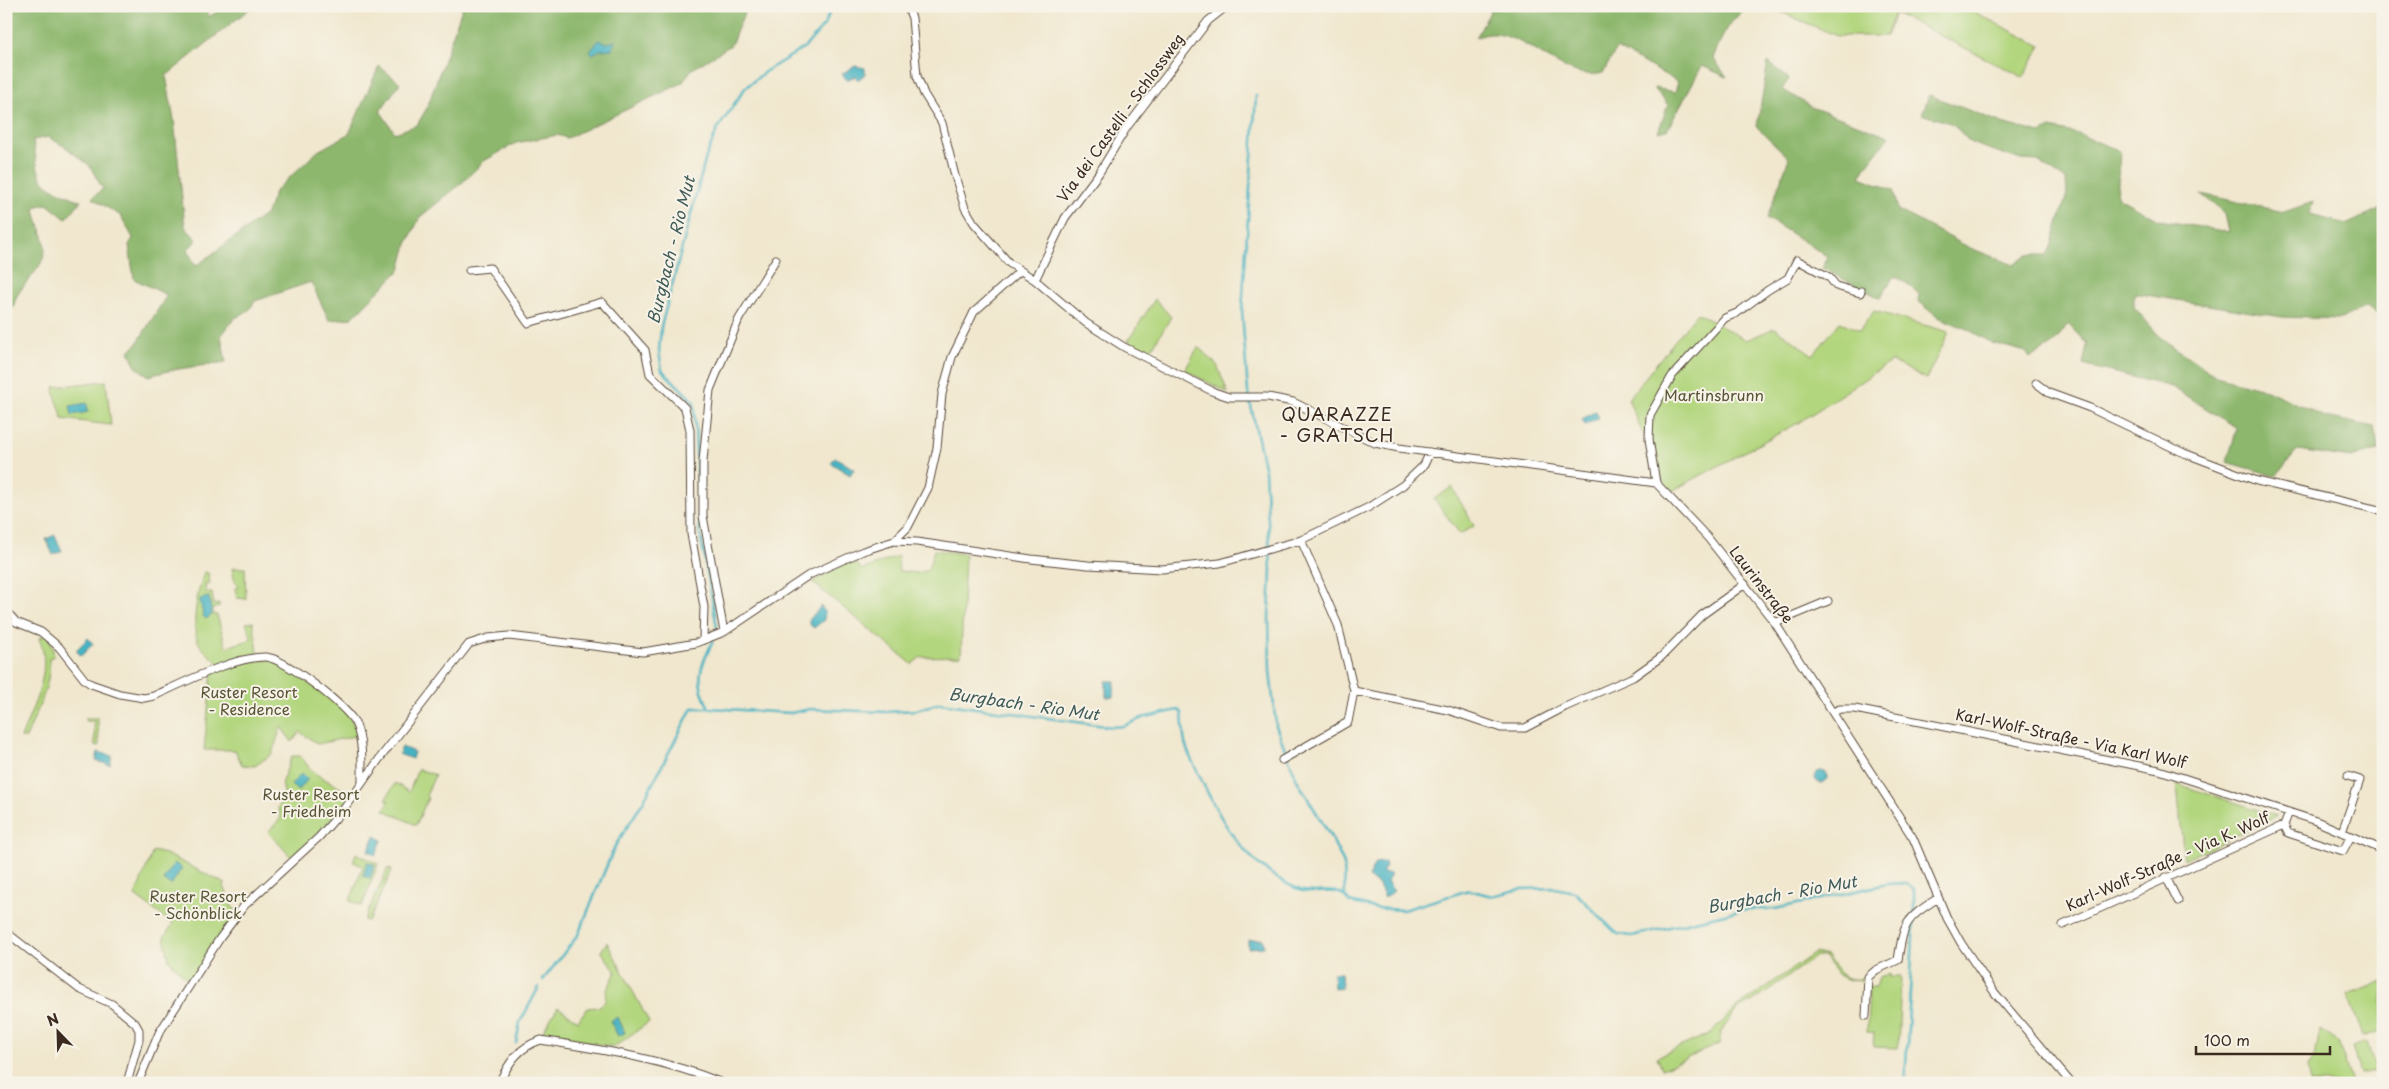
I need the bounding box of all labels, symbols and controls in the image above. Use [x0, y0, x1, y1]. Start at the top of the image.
street label: Via dei Castelli - Schlossweg [1050, 28, 1189, 206]
water label: Burgbach - Rio Mut [640, 171, 701, 326]
park label: Martinsbrunn [1664, 383, 1764, 406]
district label: QUARAZZE - GRATSCH [1280, 400, 1394, 448]
street label: Laurinstraße [1724, 540, 1800, 628]
park label: Ruster Resort - Residence [200, 680, 298, 720]
water label: Burgbach - Rio Mut [948, 681, 1103, 726]
street label: Karl-Wolf-Straße - Via Karl Wolf [1954, 702, 2190, 774]
park label: Ruster Resort - Friedheim [262, 782, 360, 822]
street label: Karl-Wolf-Straße - Via K. Wolf [2062, 805, 2274, 916]
water label: Burgbach - Rio Mut [1705, 868, 1861, 918]
park label: Ruster Resort - Schönblick [149, 884, 247, 924]
north arrow [32, 1006, 82, 1056]
text: N [44, 1008, 62, 1031]
scale bar [2196, 1024, 2330, 1056]
text: 100 m [2204, 1028, 2250, 1051]

